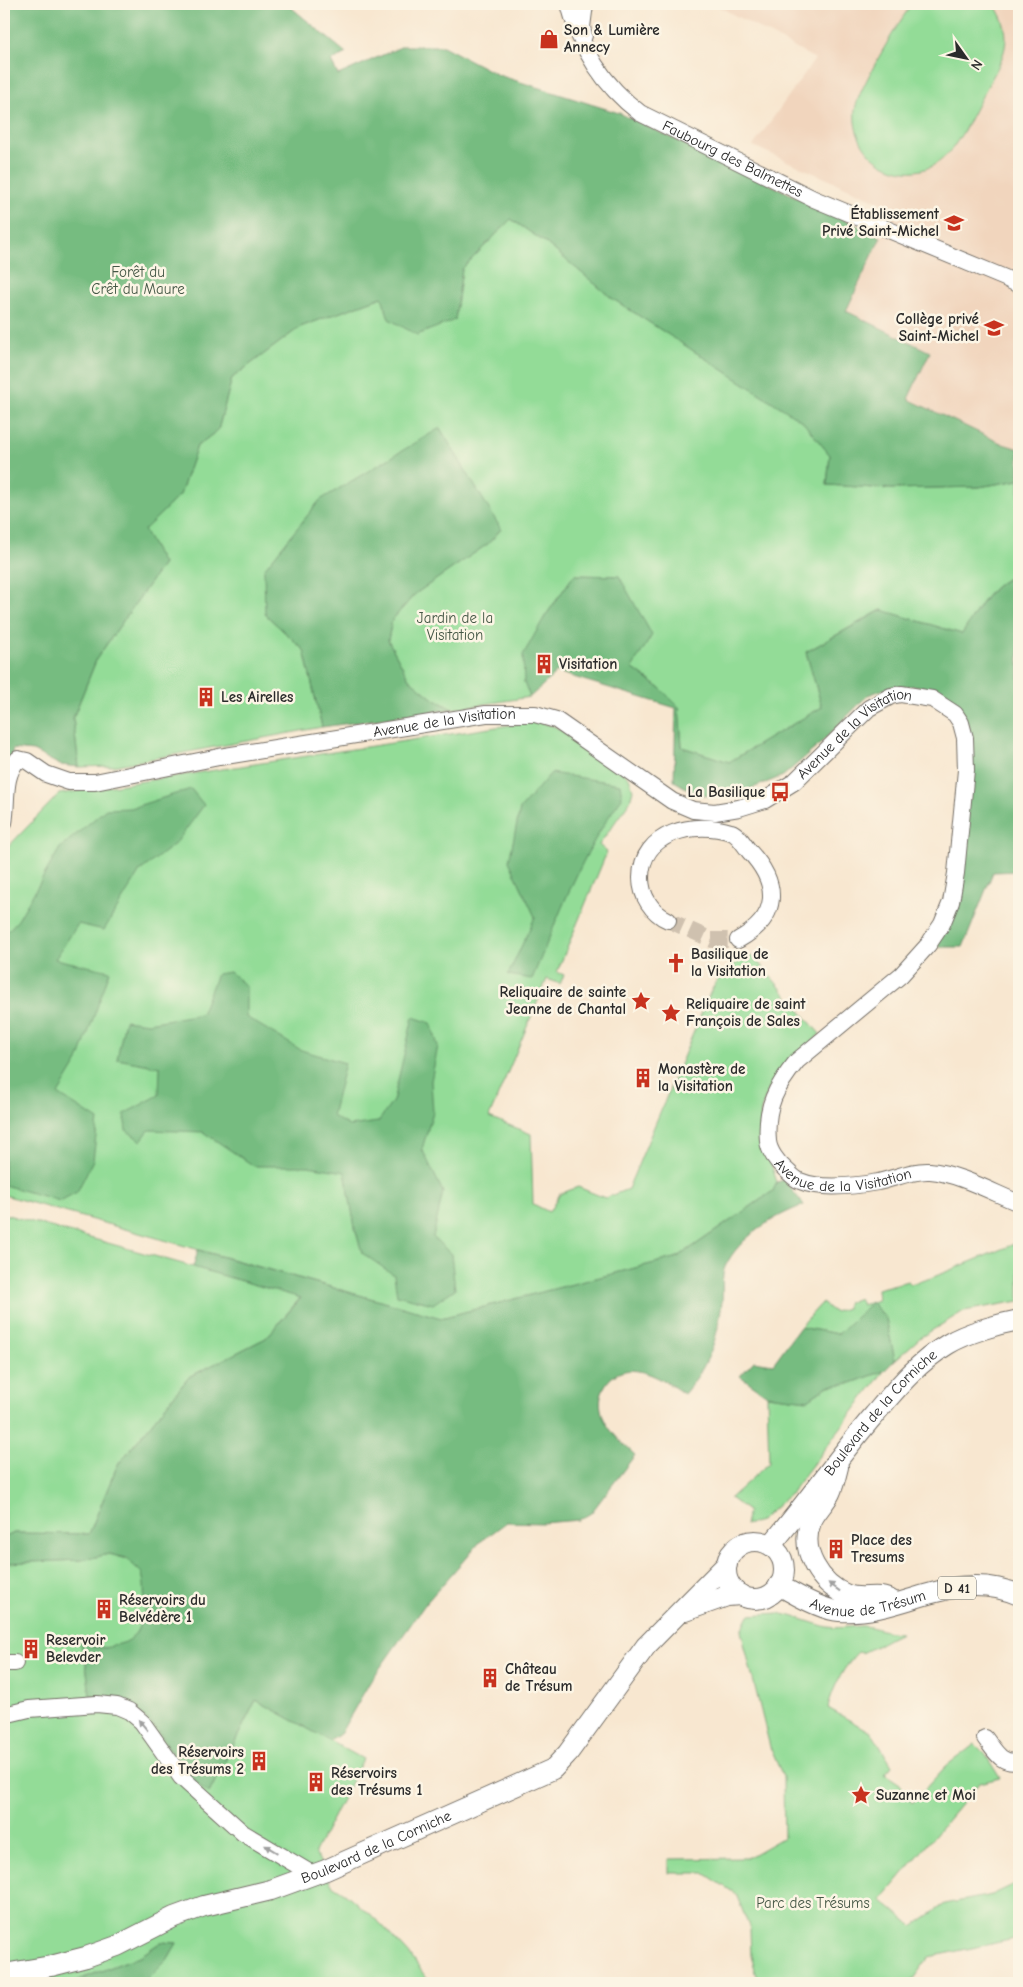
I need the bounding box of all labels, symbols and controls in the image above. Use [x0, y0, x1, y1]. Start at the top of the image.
place label: Son & Lumière Annecy [564, 21, 660, 56]
shop icon: Son & Lumière Annecy [538, 28, 560, 50]
north arrow [940, 32, 990, 82]
text: N [967, 56, 986, 73]
street label: Faubourg des Balmettes [659, 117, 806, 201]
place label: Établissement Privé Saint-Michel [822, 204, 940, 240]
school or university icon: Établissement Privé Saint-Michel [943, 212, 965, 234]
park label: Forêt du Crêt du Maure [91, 263, 185, 298]
place label: Collège privé Saint-Michel [896, 310, 979, 345]
school or university icon: Collège privé Saint-Michel [983, 317, 1005, 339]
park label: Jardin de la Visitation [417, 609, 493, 644]
building icon: Visitation [533, 653, 555, 675]
place label: Visitation [559, 655, 617, 673]
street label: Avenue de la Visitation [793, 685, 913, 783]
building icon: Les Airelles [195, 686, 217, 708]
place label: Les Airelles [221, 688, 293, 706]
street label: Avenue de la Visitation [372, 705, 516, 741]
bus stop icon: La Basilique [769, 781, 791, 803]
place label: La Basilique [688, 783, 765, 801]
place label: Basilique de la Visitation [691, 945, 768, 980]
church icon: Basilique de la Visitation [665, 952, 687, 974]
place label: Reliquaire de sainte Jeanne de Chantal [499, 983, 626, 1018]
place icon: Reliquaire de sainte Jeanne de Chantal [630, 990, 652, 1012]
place label: Reliquaire de saint François de Sales [686, 995, 807, 1030]
place icon: Reliquaire de saint François de Sales [660, 1002, 682, 1024]
place label: Monastère de la Visitation [658, 1060, 745, 1095]
building icon: Monastère de la Visitation [632, 1067, 654, 1089]
street label: Avenue de la Visitation [770, 1155, 913, 1195]
street label: Boulevard de la Corniche [820, 1345, 941, 1479]
place label: Place des Tresums [851, 1531, 912, 1566]
building icon: Place des Tresums [825, 1538, 847, 1560]
road number: D 41 [938, 1576, 976, 1600]
one-way arrow [827, 1582, 841, 1592]
street label: Avenue de Trésum [807, 1586, 928, 1620]
place label: Réservoirs du Belvédère 1 [119, 1591, 206, 1626]
building icon: Réservoirs du Belvédère 1 [93, 1598, 115, 1620]
place label: Reservoir Belevder [46, 1631, 105, 1666]
building icon: Reservoir Belevder [20, 1638, 42, 1660]
place label: Château de Trésum [505, 1660, 573, 1695]
building icon: Château de Trésum [479, 1667, 501, 1689]
one-way arrow [137, 1719, 148, 1732]
place label: Réservoirs des Trésums 2 [151, 1743, 244, 1778]
building icon: Réservoirs des Trésums 2 [248, 1750, 270, 1772]
place label: Réservoirs des Trésums 1 [331, 1764, 423, 1799]
building icon: Réservoirs des Trésums 1 [305, 1771, 327, 1793]
place icon: Suzanne et Moi [850, 1784, 872, 1806]
place label: Suzanne et Moi [876, 1786, 976, 1804]
street label: Boulevard de la Corniche [298, 1806, 454, 1887]
one-way arrow [264, 1845, 277, 1854]
park label: Parc des Trésums [756, 1894, 870, 1912]

